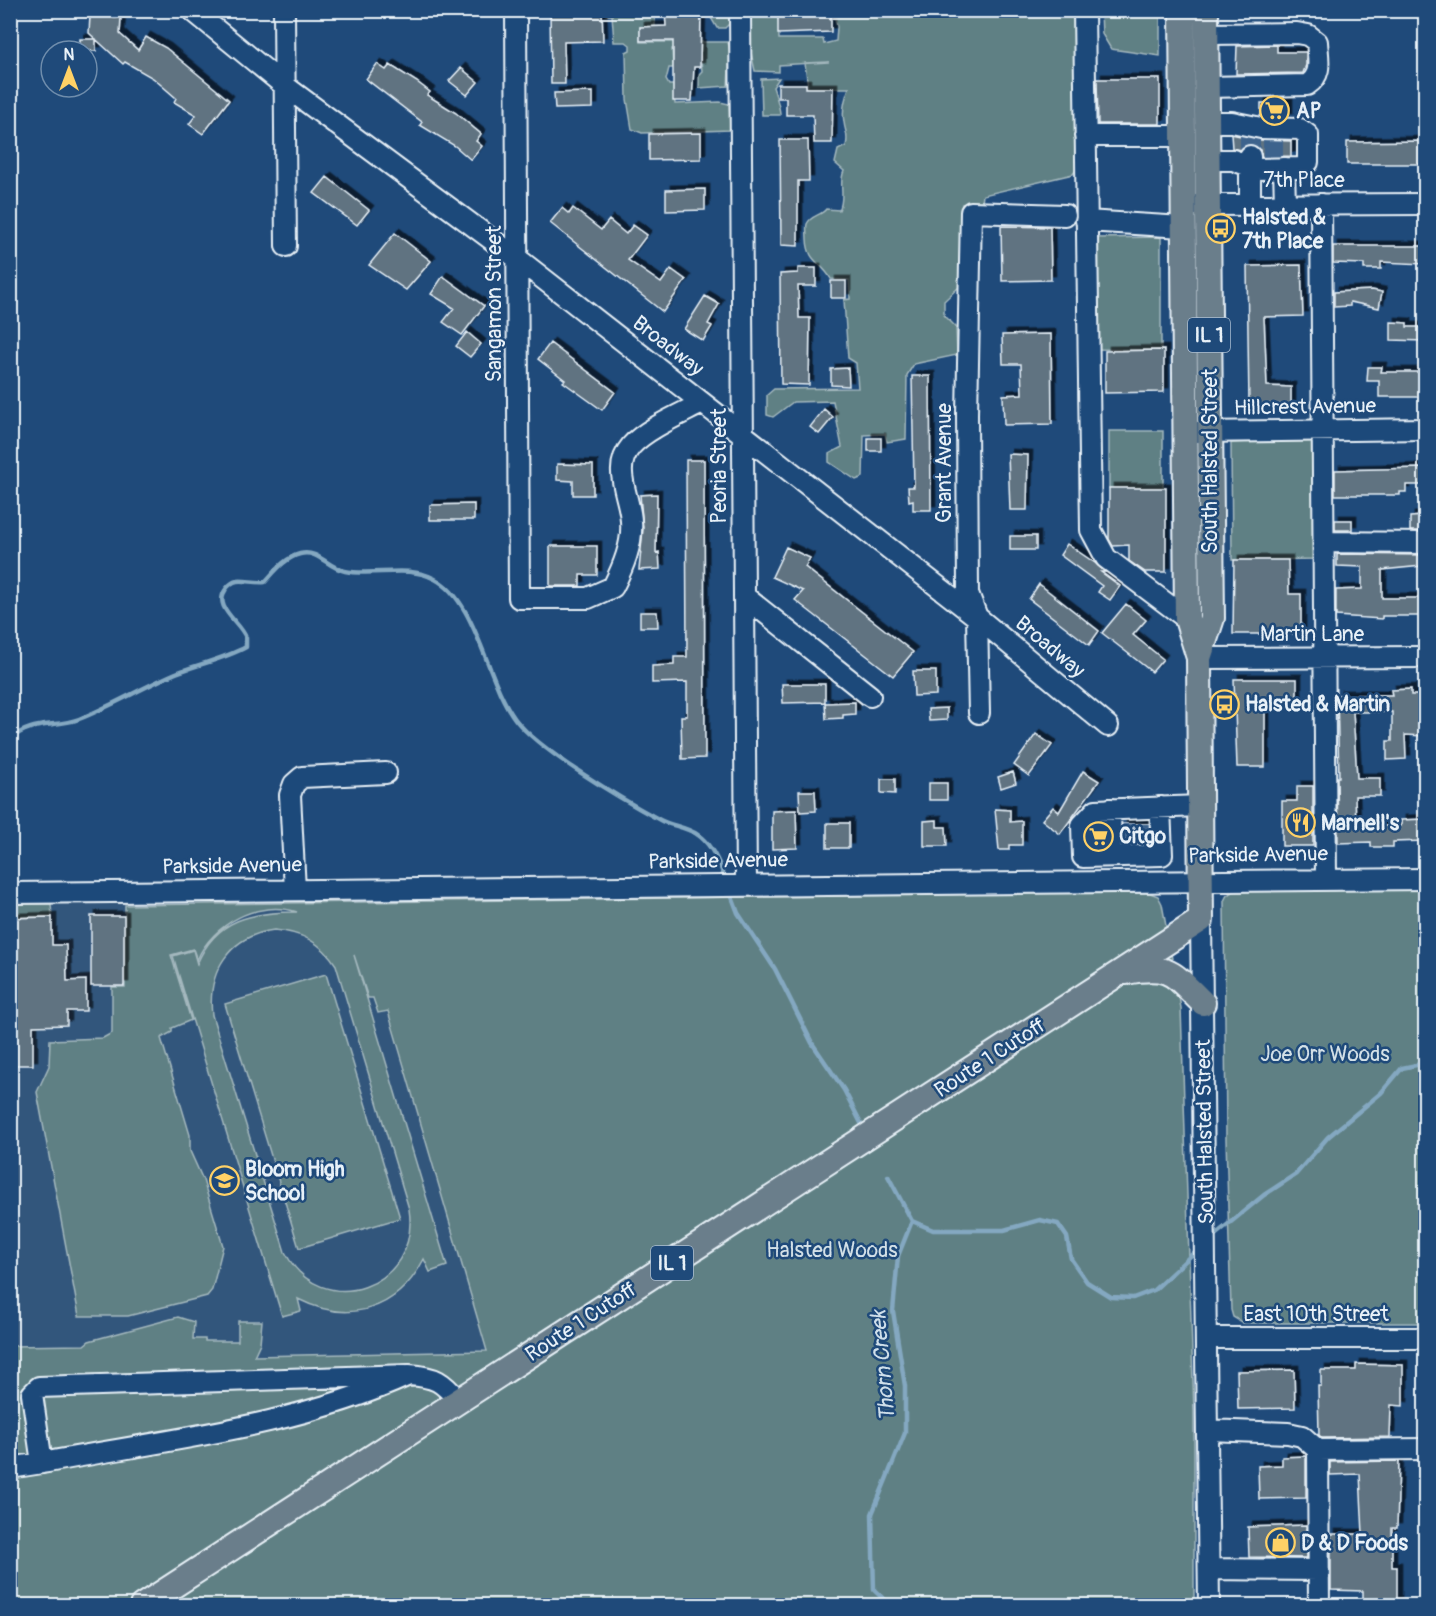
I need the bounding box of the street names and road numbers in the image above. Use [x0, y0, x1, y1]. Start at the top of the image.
street label: 7th Place [1263, 167, 1345, 194]
street label: Sangamon Street [481, 225, 508, 382]
street label: Broadway [627, 310, 709, 382]
road number: IL 1 [1188, 318, 1230, 352]
street label: South Halsted Street [1197, 368, 1224, 554]
street label: Hillcrest Avenue [1234, 392, 1377, 422]
street label: Grant Avenue [931, 402, 958, 523]
street label: Peoria Street [706, 408, 733, 524]
street label: Broadway [1009, 610, 1091, 684]
street label: Martin Lane [1260, 621, 1365, 648]
street label: Parkside Avenue [1188, 840, 1329, 870]
street label: Parkside Avenue [648, 846, 789, 876]
street label: Parkside Avenue [162, 851, 303, 881]
street label: Route 1 Cutoff [929, 1012, 1051, 1104]
street label: South Halsted Street [1190, 1039, 1220, 1225]
road number: IL 1 [651, 1246, 693, 1280]
street label: Route 1 Cutoff [520, 1276, 642, 1368]
street label: East 10th Street [1243, 1301, 1389, 1328]

